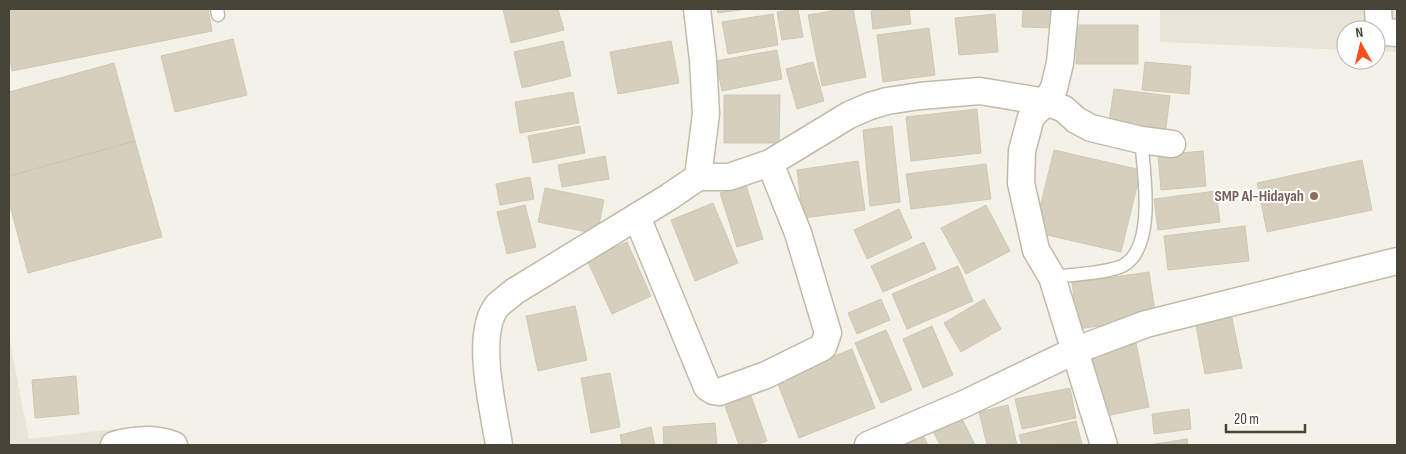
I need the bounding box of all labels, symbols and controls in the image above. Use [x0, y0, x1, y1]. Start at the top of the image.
north arrow [1336, 20, 1386, 70]
text: N [1354, 24, 1364, 42]
place label: SMP Al-Hidayah [1215, 187, 1304, 206]
marker: SMP Al-Hidayah [1308, 190, 1320, 202]
scale bar [1226, 402, 1305, 434]
text: 20 m [1234, 410, 1259, 429]

